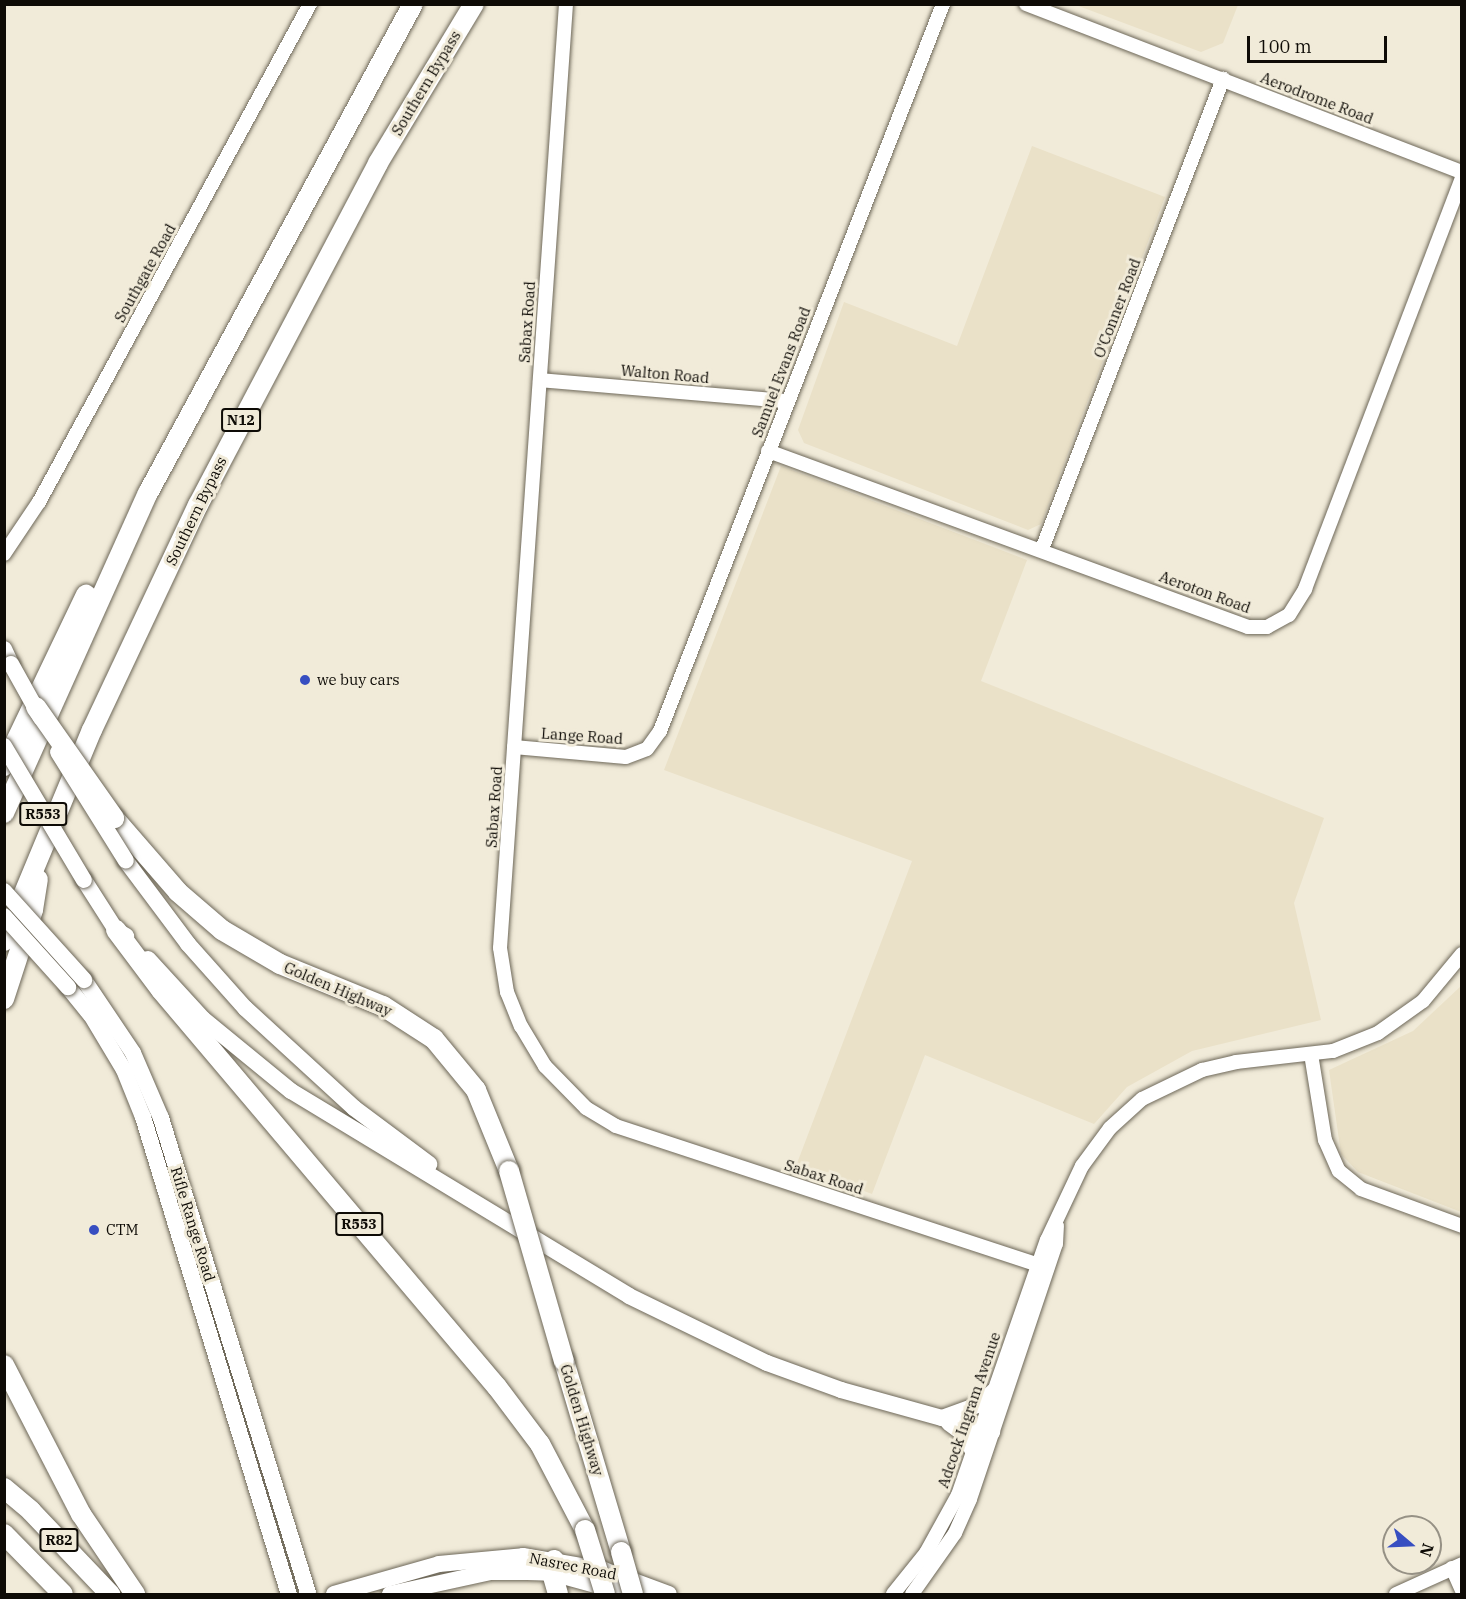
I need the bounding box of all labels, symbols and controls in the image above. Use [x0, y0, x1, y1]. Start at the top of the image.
scale bar [1250, 24, 1390, 62]
street label: Southern Bypass [388, 27, 464, 139]
text: 100 m [1258, 35, 1312, 58]
street label: Aerodrome Road [1258, 68, 1376, 128]
street label: Southgate Road [110, 221, 180, 325]
street label: O'Conner Road [1090, 256, 1144, 360]
street label: Sabax Road [515, 281, 539, 363]
street label: Samuel Evans Road [748, 304, 814, 440]
street label: Walton Road [620, 361, 710, 387]
road number: N12 [220, 409, 262, 431]
street label: Southern Bypass [162, 454, 230, 568]
street label: Aeroton Road [1157, 567, 1253, 617]
place label: we buy cars [317, 671, 400, 689]
marker: we buy cars [298, 673, 312, 687]
street label: Lange Road [540, 724, 624, 748]
street label: Sabax Road [482, 766, 506, 848]
road number: R553 [19, 803, 67, 825]
street label: Golden Highway [281, 958, 395, 1020]
street label: Sabax Road [782, 1156, 866, 1198]
street label: Rifle Range Road [167, 1164, 219, 1284]
road number: R553 [335, 1213, 383, 1235]
place label: CTM [106, 1221, 139, 1239]
marker: CTM [87, 1223, 101, 1237]
street label: Adcock Ingram Avenue [934, 1330, 1004, 1490]
street label: Golden Highway [557, 1362, 607, 1478]
north arrow [1382, 1515, 1442, 1575]
road number: R82 [38, 1529, 80, 1551]
text: N [1416, 1541, 1439, 1559]
street label: Nasrec Road [528, 1549, 618, 1583]

